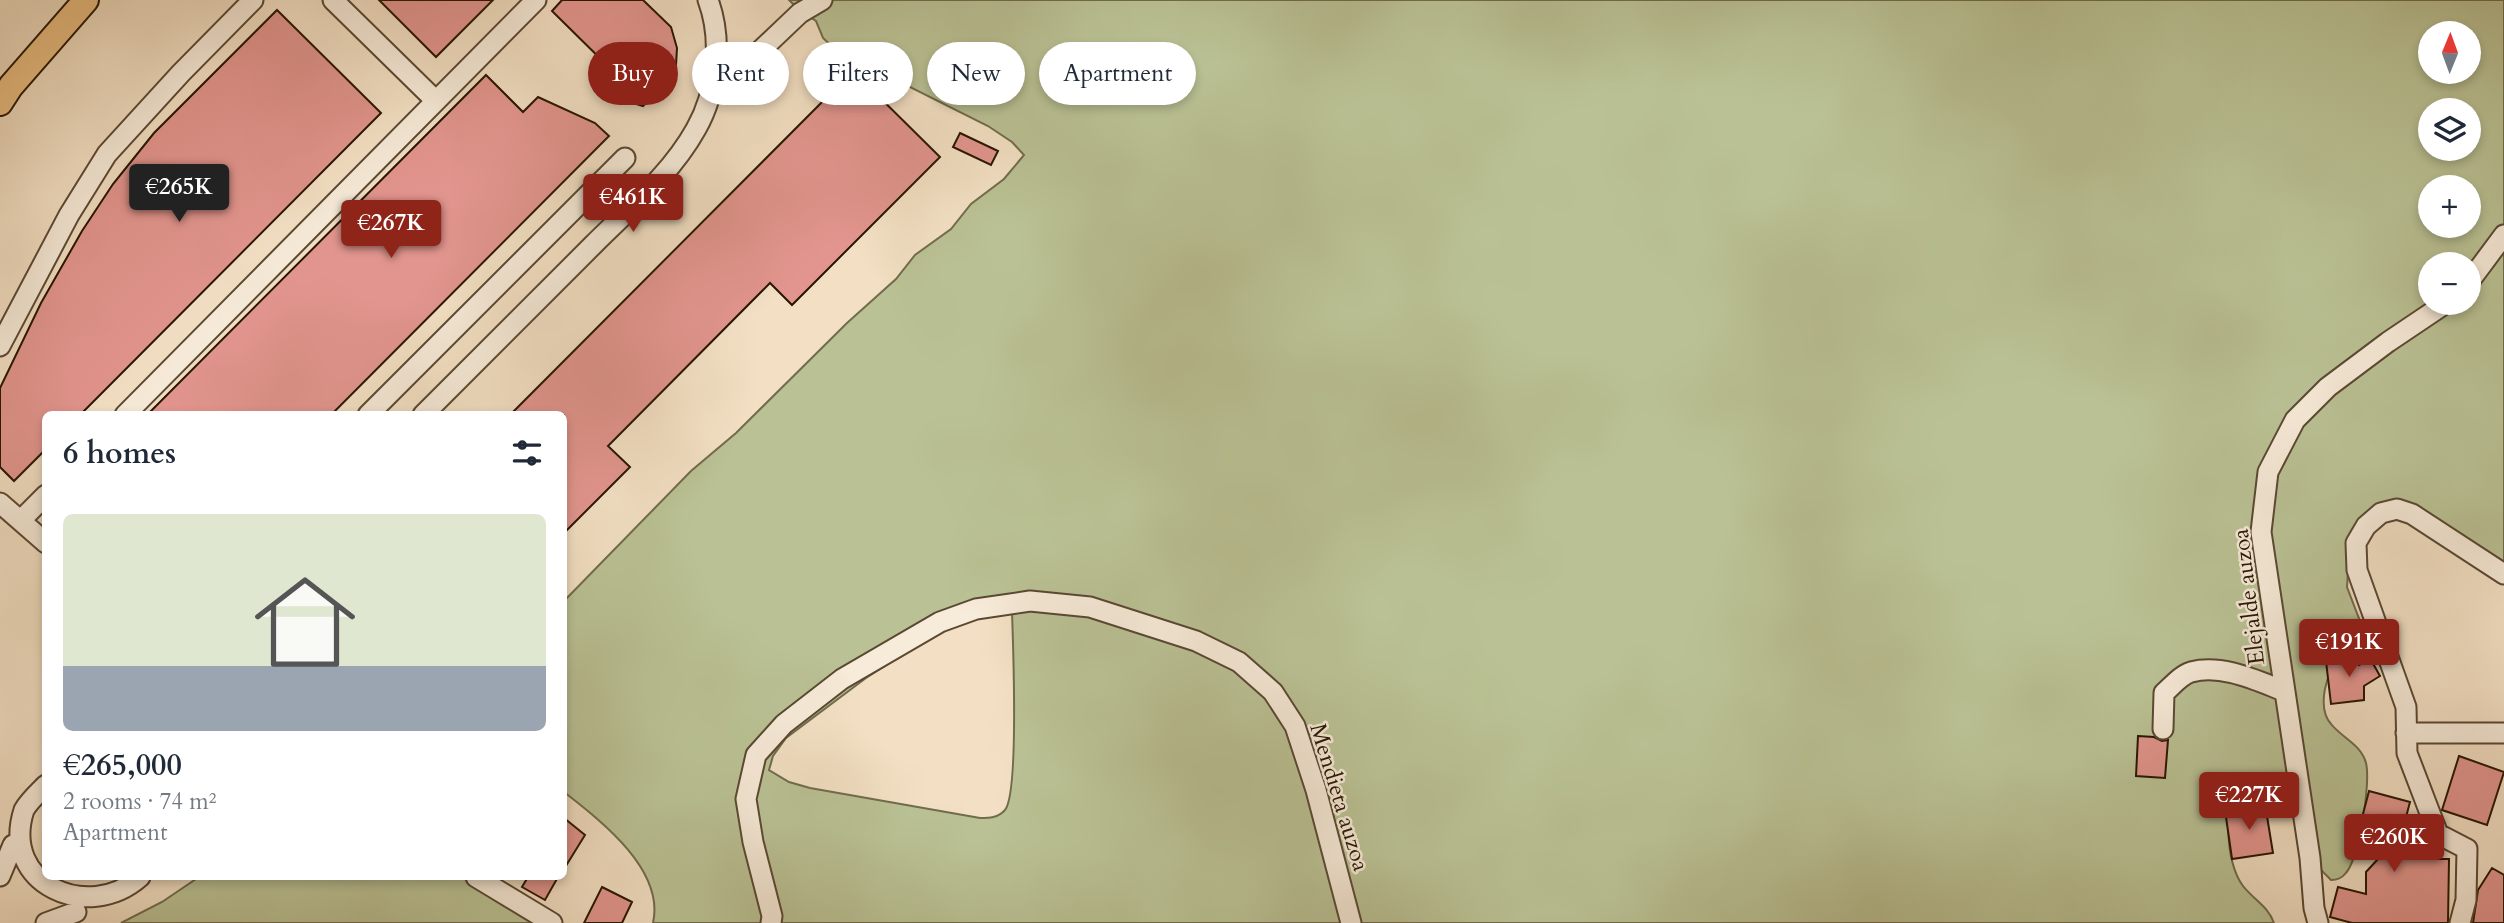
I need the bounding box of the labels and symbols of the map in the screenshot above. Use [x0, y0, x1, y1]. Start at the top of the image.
north arrow [2418, 21, 2482, 84]
pin: €265K [130, 164, 228, 224]
pin: €461K [584, 174, 682, 234]
pin: €267K [342, 201, 440, 260]
street label: Elejalde auzoa [2225, 527, 2272, 667]
pin: €191K [2300, 620, 2398, 679]
street label: Mendieta auzoa [1302, 719, 1377, 875]
pin: €227K [2200, 772, 2298, 832]
pin: €260K [2345, 814, 2443, 874]

